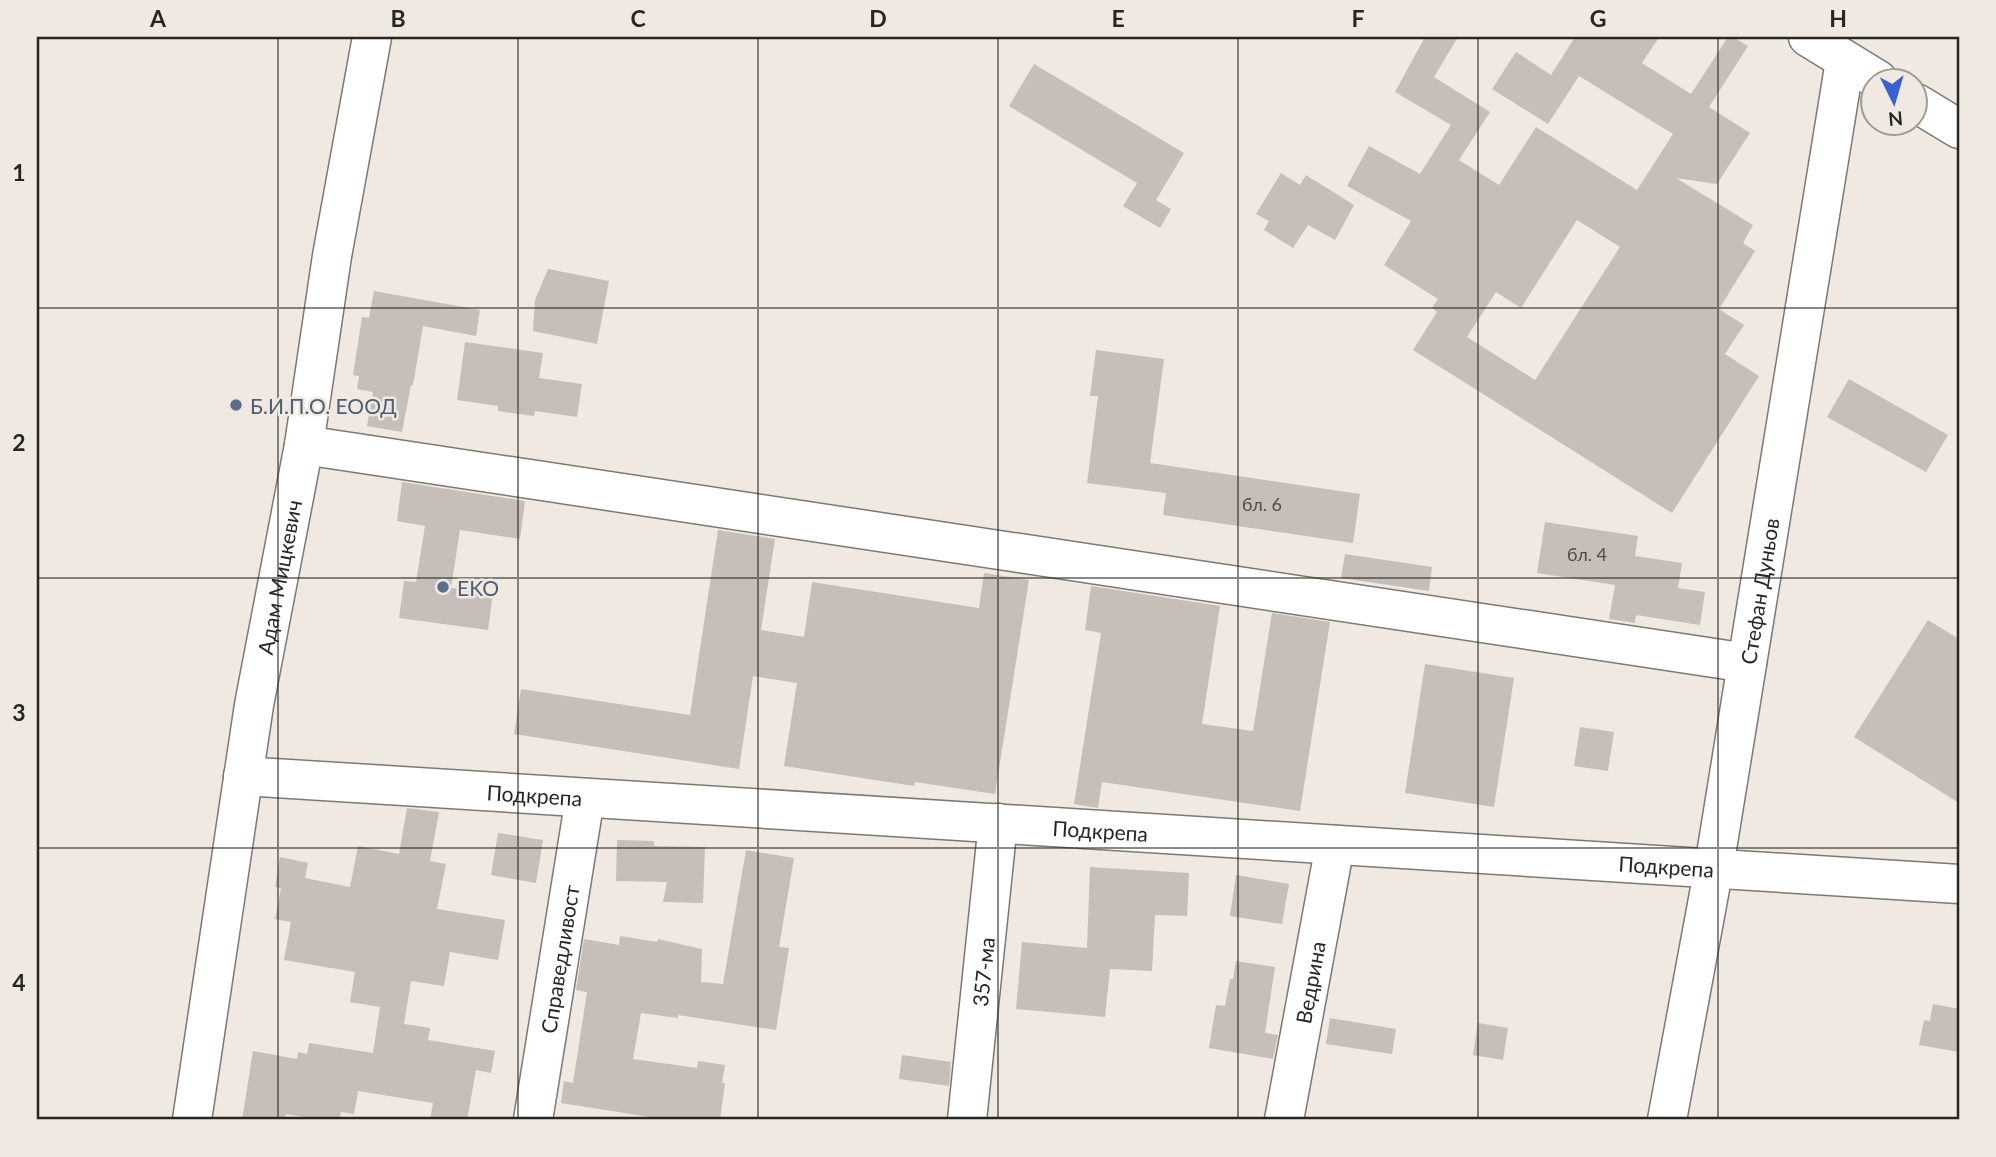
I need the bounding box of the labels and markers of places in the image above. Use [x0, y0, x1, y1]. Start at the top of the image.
place label: Б.И.П.О. ЕООД [250, 393, 397, 418]
marker: Б.И.П.О. ЕООД [228, 397, 244, 413]
place label: EKO [457, 575, 499, 600]
marker: EKO [435, 579, 451, 595]

